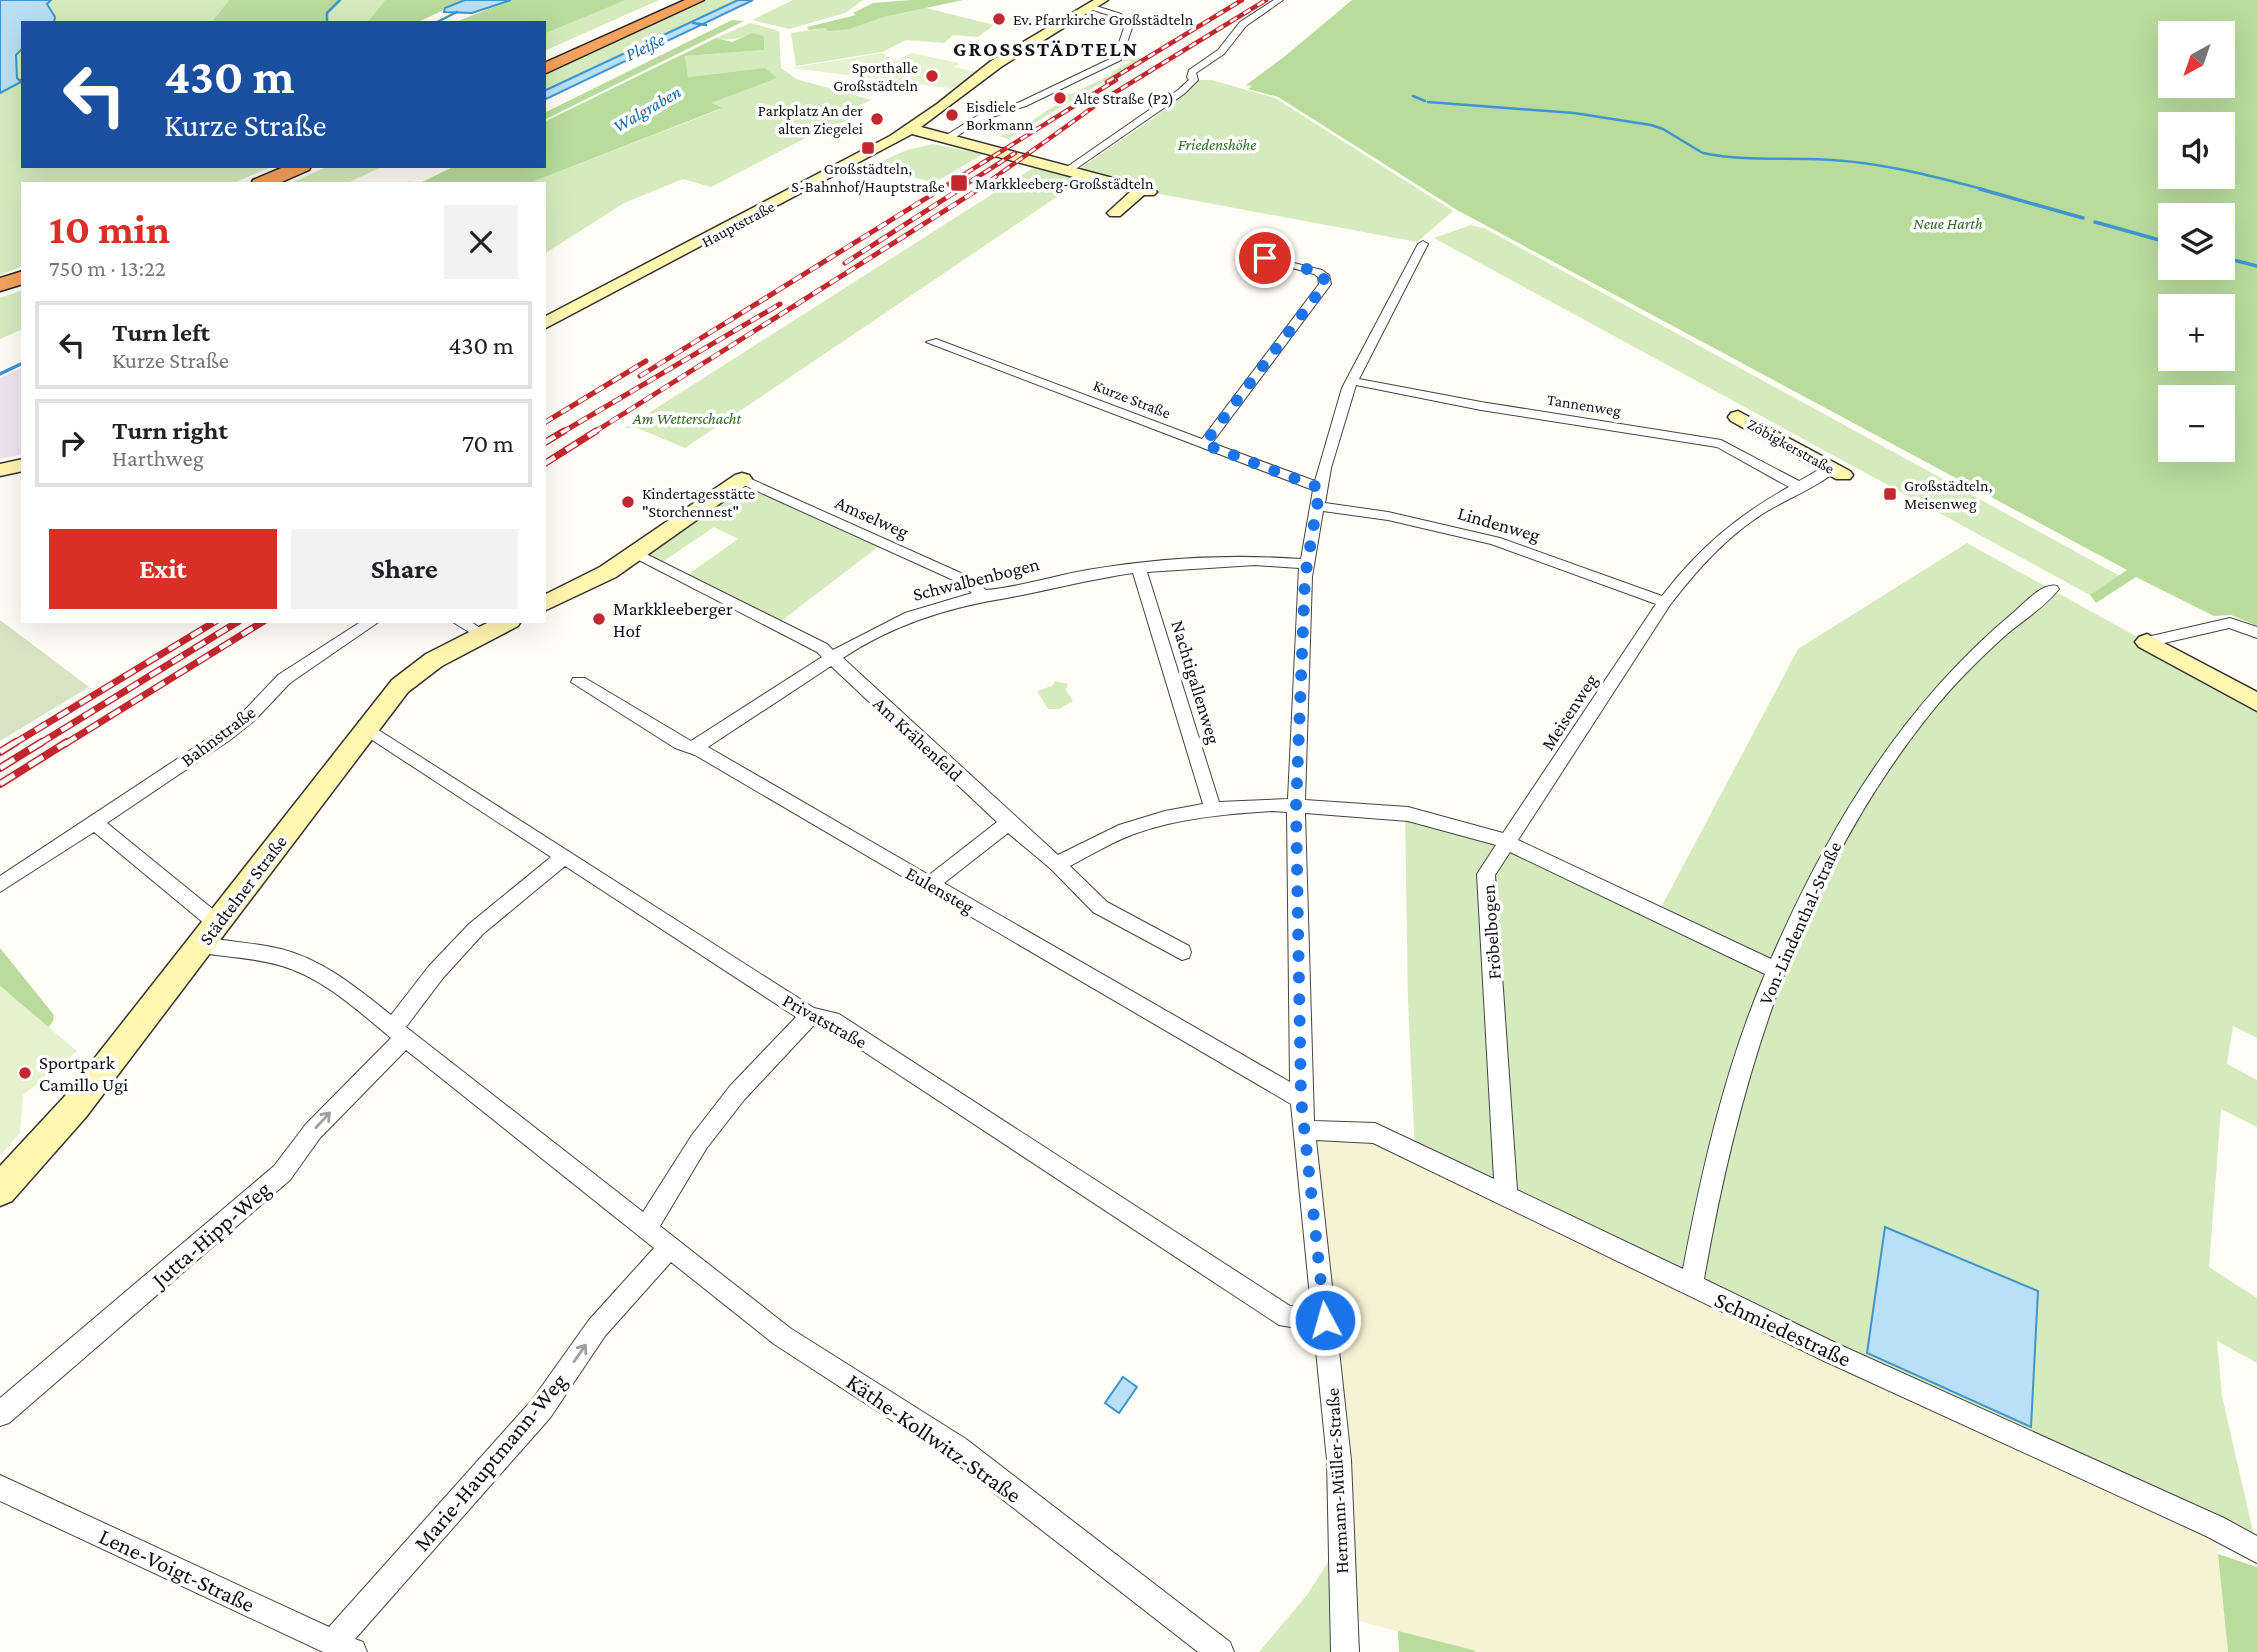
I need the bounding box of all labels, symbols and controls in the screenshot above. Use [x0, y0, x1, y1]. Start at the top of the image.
marker: Ev. Pfarrkirche Großstädteln [991, 11, 1007, 27]
place label: Ev. Pfarrkirche Großstädteln [1013, 11, 1194, 28]
north arrow [2158, 21, 2235, 98]
map controls [2158, 21, 2235, 462]
water label: Pleiße [622, 29, 668, 65]
district label: GROSSSTÄDTELN [953, 37, 1139, 61]
icon: left [49, 49, 140, 140]
text: 430 m [164, 49, 295, 104]
place label: Sporthalle Großstädteln [833, 59, 918, 94]
marker: Sporthalle Großstädteln [924, 68, 940, 84]
water label: Walgraben [610, 82, 684, 136]
marker: Alte Straße (P2) [1052, 90, 1068, 106]
place label: Alte Straße (P2) [1074, 90, 1174, 108]
place label: Eisdiele Borkmann [966, 98, 1034, 133]
place label: Parkplatz An der alten Ziegelei [758, 102, 863, 138]
text: Kurze Straße [164, 107, 327, 143]
marker: Eisdiele Borkmann [944, 107, 960, 123]
marker: Parkplatz An der alten Ziegelei [869, 111, 885, 127]
button: sound [2158, 112, 2235, 189]
park label: Friedenshöhe [1178, 136, 1256, 153]
marker: Großstädteln, S-Bahnhof/Hauptstraße [860, 140, 876, 156]
place label: Großstädteln, S-Bahnhof/Hauptstraße [791, 160, 945, 196]
marker: Markkleeberg-Großstädteln [949, 173, 969, 193]
place label: Markkleeberg-Großstädteln [975, 175, 1154, 193]
street label: Hauptstraße [699, 198, 778, 251]
button: layers [2158, 203, 2235, 280]
text: 10 min [49, 205, 170, 252]
button: close [444, 205, 518, 279]
park label: Neue Harth [1913, 215, 1983, 232]
pin [1235, 228, 1295, 288]
icon: arrive [1246, 239, 1284, 277]
text: 750 m · 13:22 [49, 255, 166, 281]
button: + [2158, 294, 2235, 371]
text: Turn left [112, 318, 210, 347]
icon: left [53, 326, 91, 364]
text: 430 m [448, 331, 514, 360]
text: Kurze Straße [112, 347, 229, 373]
street label: Kurze Straße [1091, 376, 1173, 422]
button: − [2158, 385, 2235, 462]
street label: Tannenweg [1546, 391, 1622, 420]
park label: Am Wetterschacht [632, 410, 742, 427]
street label: Zöbigkerstraße [1744, 415, 1837, 478]
text: Turn right [112, 416, 228, 445]
icon: right [53, 424, 91, 462]
text: 70 m [462, 429, 514, 458]
text: Harthweg [112, 445, 204, 471]
place label: Großstädteln, Meisenweg [1904, 477, 1992, 513]
place label: Kindertagesstätte "Storchennest" [642, 485, 755, 520]
marker: Großstädteln, Meisenweg [1882, 486, 1898, 502]
street label: Amselweg [832, 492, 912, 542]
marker: Kindertagesstätte "Storchennest" [620, 494, 636, 510]
street label: Lindenweg [1455, 502, 1543, 546]
button: Exit [49, 529, 277, 609]
button: Share [291, 529, 518, 609]
street label: Schwalbenbogen [911, 553, 1041, 605]
place label: Markkleeberger Hof [613, 598, 733, 641]
marker: Markkleeberger Hof [591, 611, 607, 627]
street label: Nachtigallenweg [1167, 618, 1225, 746]
street label: Meisenweg [1537, 670, 1601, 754]
street label: Am Krähenfeld [869, 693, 967, 785]
street label: Bahnstraße [177, 701, 259, 771]
street label: Städtelner Straße [195, 831, 291, 949]
street label: Von-Lindenthal-Straße [1755, 838, 1845, 1008]
street label: Eulensteg [902, 862, 978, 918]
street label: Fröbelbogen [1477, 884, 1505, 980]
street label: Privatstraße [779, 989, 871, 1053]
place label: Sportpark Camillo Ugi [39, 1052, 128, 1095]
marker: Sportpark Camillo Ugi [17, 1065, 33, 1081]
one-way arrow [315, 1112, 332, 1129]
street label: Jutta-Hipp-Weg [145, 1176, 275, 1294]
position arrow [1288, 1283, 1362, 1357]
street label: Schmiedestraße [1711, 1286, 1855, 1372]
one-way arrow [573, 1344, 587, 1363]
street label: Marie-Hauptmann-Weg [408, 1368, 572, 1556]
street label: Käthe-Kollwitz-Straße [842, 1368, 1026, 1508]
street label: Hermann-Müller-Straße [1322, 1388, 1352, 1574]
street label: Lene-Voigt-Straße [95, 1523, 259, 1617]

